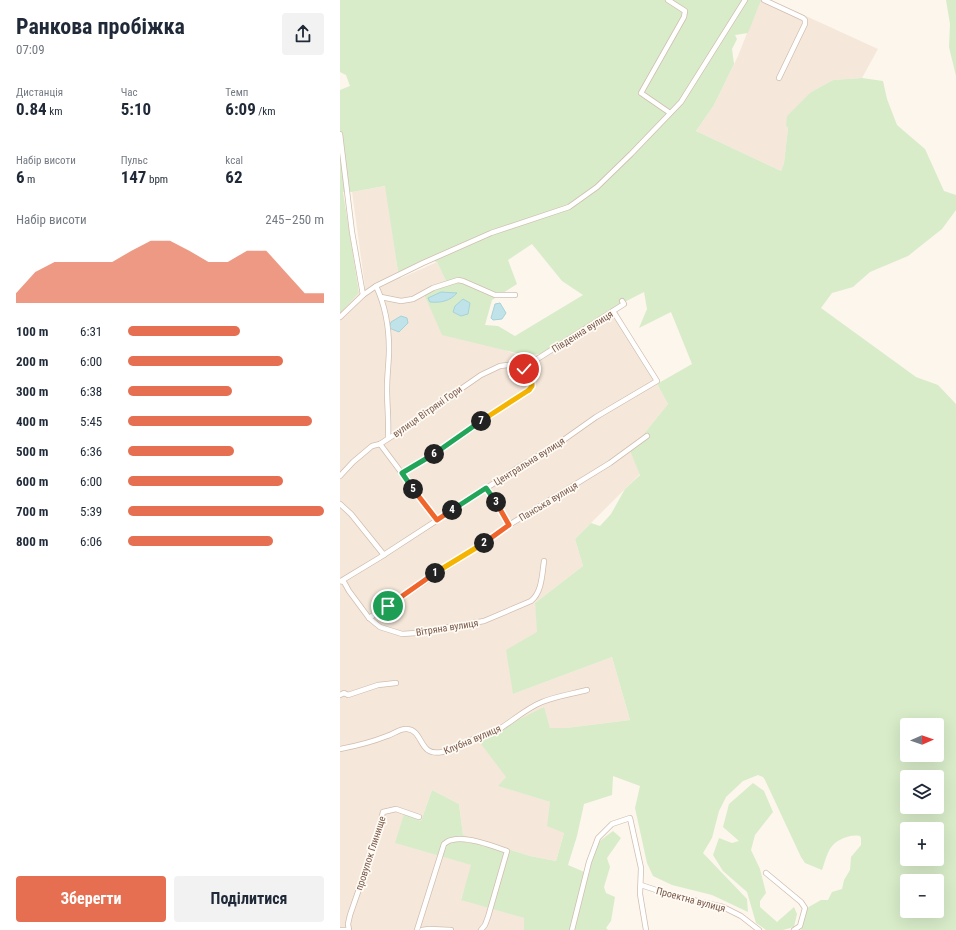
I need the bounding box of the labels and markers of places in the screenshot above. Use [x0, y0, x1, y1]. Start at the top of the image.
pin [507, 352, 541, 386]
pin: 7 [471, 411, 491, 431]
pin: 6 [424, 444, 444, 464]
pin: 5 [403, 479, 423, 499]
pin: 3 [486, 492, 506, 512]
pin: 4 [442, 500, 462, 520]
pin: 2 [474, 533, 494, 553]
pin: 1 [425, 563, 445, 583]
pin [371, 589, 405, 623]

